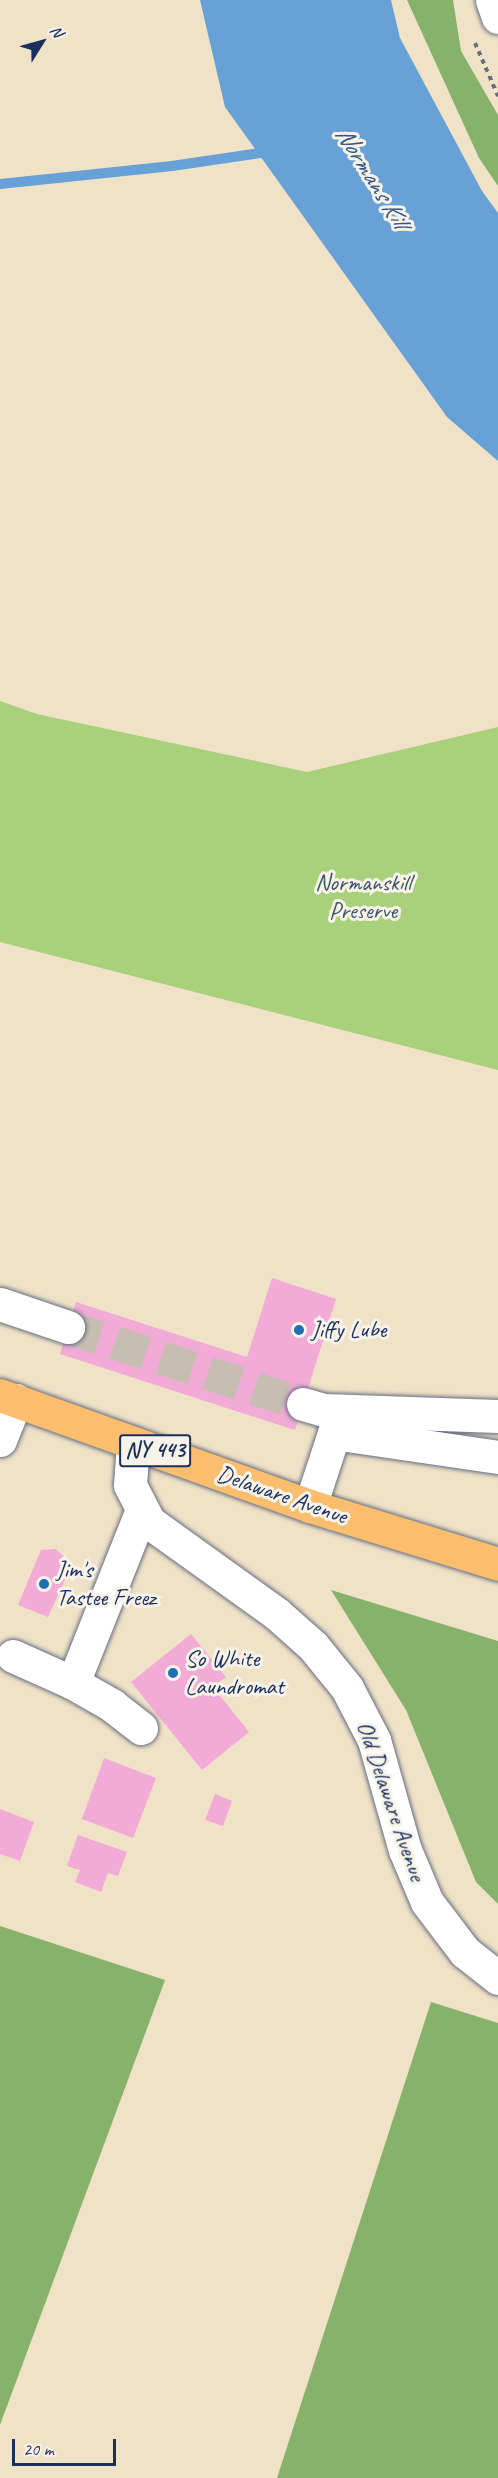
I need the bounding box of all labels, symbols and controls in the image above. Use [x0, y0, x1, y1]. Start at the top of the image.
north arrow [12, 12, 72, 72]
text: N [45, 21, 67, 41]
water label: Normans Kill [329, 120, 415, 234]
park label: Normanskill Preserve [315, 869, 411, 925]
place label: Jiffy Lube [311, 1316, 385, 1344]
marker: Jiffy Lube [292, 1323, 306, 1337]
road number: NY 443 [119, 1432, 191, 1470]
street label: Delaware Avenue [213, 1459, 351, 1531]
place label: Jim's Tastee Freez [56, 1556, 155, 1612]
marker: Jim's Tastee Freez [37, 1577, 51, 1591]
place label: So White Laundromat [185, 1645, 284, 1701]
marker: So White Laundromat [166, 1666, 180, 1680]
street label: Old Delaware Avenue [350, 1717, 432, 1885]
scale bar [15, 2427, 118, 2465]
text: 20 m [23, 2438, 54, 2460]

